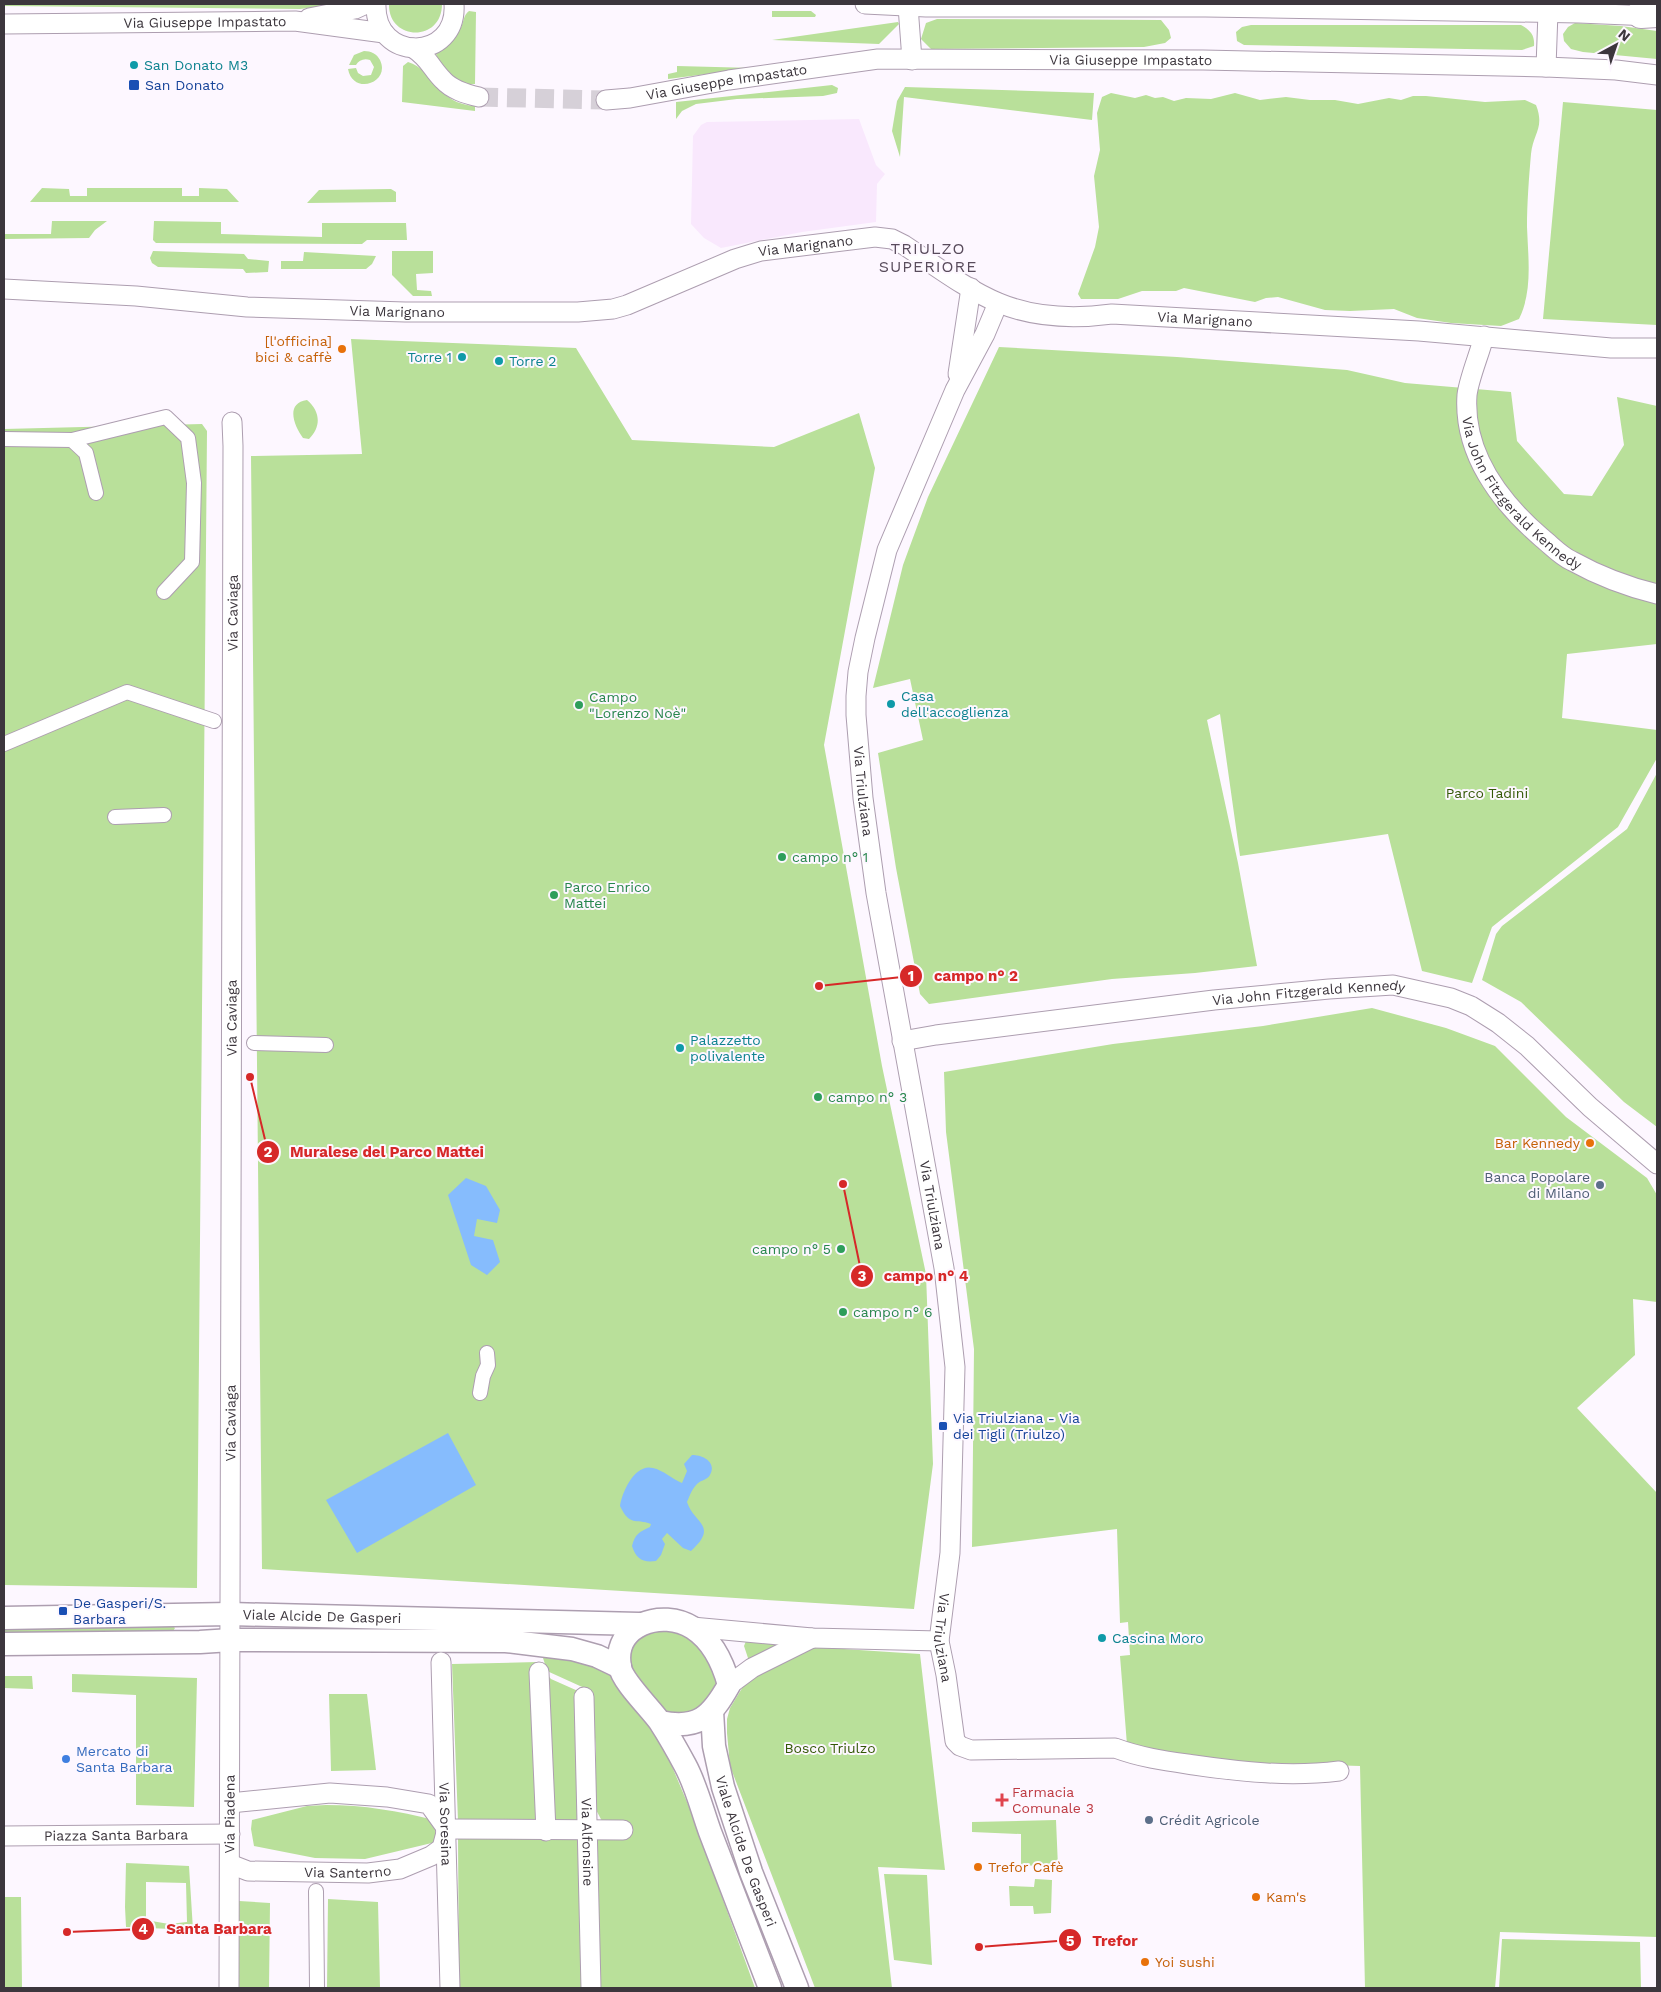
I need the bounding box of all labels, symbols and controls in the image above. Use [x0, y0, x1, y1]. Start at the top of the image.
street label: Via Giuseppe Impastato [123, 13, 287, 31]
north arrow [1591, 20, 1641, 70]
text: N [1615, 26, 1633, 45]
street label: Via Giuseppe Impastato [1049, 52, 1212, 68]
place label: San Donato M3 [144, 57, 248, 73]
marker: San Donato M3 [128, 59, 140, 71]
street label: Via Giuseppe Impastato [645, 61, 808, 103]
place label: San Donato [145, 77, 224, 93]
marker: San Donato [127, 78, 141, 92]
street label: Via Marignano [757, 232, 854, 259]
district label: TRIULZO SUPERIORE [879, 239, 977, 276]
street label: Via Marignano [349, 302, 445, 320]
street label: Via Marignano [1157, 309, 1253, 330]
place label: [l'officina] bici & caffè [255, 333, 332, 365]
marker: [l'officina] bici & caffè [336, 343, 348, 355]
place label: Torre 1 [407, 349, 452, 365]
marker: Torre 1 [456, 351, 468, 363]
place label: Torre 2 [509, 353, 557, 369]
marker: Torre 2 [493, 355, 505, 367]
street label: Via John Fitzgerald Kennedy [1459, 416, 1585, 573]
street label: Via Caviaga [224, 574, 241, 651]
place label: Casa dell'accoglienza [901, 688, 1009, 720]
place label: Campo "Lorenzo Noè" [589, 689, 686, 721]
marker: Casa dell'accoglienza [885, 698, 897, 710]
marker: Campo "Lorenzo Noè" [573, 699, 585, 711]
street label: Via Triulziana [851, 745, 876, 837]
park label: Parco Tadini [1446, 785, 1528, 801]
place label: campo n° 1 [792, 849, 868, 865]
marker: campo n° 1 [776, 851, 788, 863]
place label: Parco Enrico Mattei [564, 879, 650, 911]
marker: Parco Enrico Mattei [548, 889, 560, 901]
callout: campo n° 2 [899, 961, 1028, 991]
text: 1 [908, 967, 914, 985]
text: campo n° 2 [934, 967, 1018, 985]
street label: Via John Fitzgerald Kennedy [1212, 976, 1408, 1008]
street label: Via Caviaga [223, 979, 240, 1056]
place label: Palazzetto polivalente [690, 1032, 765, 1064]
marker: Palazzetto polivalente [674, 1042, 686, 1054]
place label: campo n° 3 [828, 1089, 907, 1105]
marker: campo n° 3 [812, 1091, 824, 1103]
place label: Bar Kennedy [1495, 1135, 1581, 1151]
callout: Muralese del Parco Mattei [255, 1137, 494, 1167]
marker: Bar Kennedy [1584, 1137, 1596, 1149]
text: 2 [264, 1143, 273, 1161]
text: Muralese del Parco Mattei [290, 1143, 484, 1161]
street label: Via Triulziana [917, 1159, 949, 1251]
place label: Banca Popolare di Milano [1484, 1169, 1590, 1201]
marker: Banca Popolare di Milano [1594, 1179, 1606, 1191]
place label: campo n° 5 [752, 1241, 831, 1257]
marker: campo n° 5 [835, 1243, 847, 1255]
callout: campo n° 4 [849, 1261, 979, 1291]
text: 3 [858, 1267, 867, 1285]
text: campo n° 4 [884, 1267, 969, 1285]
place label: campo n° 6 [853, 1304, 932, 1320]
marker: campo n° 6 [837, 1306, 849, 1318]
street label: Via Caviaga [222, 1384, 239, 1461]
place label: Via Triulziana - Via dei Tigli (Triulzo) [953, 1410, 1080, 1442]
marker: Via Triulziana - Via dei Tigli (Triulzo) [937, 1420, 949, 1432]
street label: Via Triulziana [931, 1592, 955, 1683]
place label: De Gasperi/S. Barbara [73, 1595, 166, 1627]
marker: De Gasperi/S. Barbara [57, 1605, 69, 1617]
street label: Viale Alcide De Gasperi [242, 1606, 402, 1626]
place label: Cascina Moro [1112, 1630, 1204, 1646]
marker: Cascina Moro [1096, 1632, 1108, 1644]
park label: Bosco Triulzo [784, 1740, 876, 1756]
place label: Mercato di Santa Barbara [76, 1743, 173, 1775]
marker: Mercato di Santa Barbara [60, 1753, 72, 1765]
street label: Via Piadena [221, 1774, 238, 1853]
street label: Viale Alcide De Gasperi [713, 1774, 780, 1929]
street label: Via Soresina [436, 1782, 455, 1866]
place label: Farmacia Comunale 3 [1012, 1784, 1094, 1816]
marker: Farmacia Comunale 3 [996, 1794, 1008, 1806]
street label: Via Alfonsine [578, 1798, 597, 1886]
place label: Crédit Agricole [1159, 1812, 1259, 1828]
marker: Crédit Agricole [1143, 1814, 1155, 1826]
street label: Piazza Santa Barbara [44, 1826, 188, 1844]
place label: Trefor Cafè [988, 1859, 1064, 1875]
marker: Trefor Cafè [972, 1861, 984, 1873]
street label: Via Santerno [304, 1862, 392, 1881]
place label: Kam's [1266, 1889, 1306, 1905]
marker: Kam's [1250, 1891, 1262, 1903]
callout: Santa Barbara [131, 1914, 282, 1944]
text: 4 [138, 1920, 148, 1938]
text: Santa Barbara [166, 1920, 272, 1938]
callout: Trefor [1057, 1925, 1148, 1955]
text: 5 [1066, 1932, 1075, 1950]
text: Trefor [1092, 1932, 1138, 1950]
place label: Yoi sushi [1155, 1954, 1215, 1970]
marker: Yoi sushi [1139, 1956, 1151, 1968]

